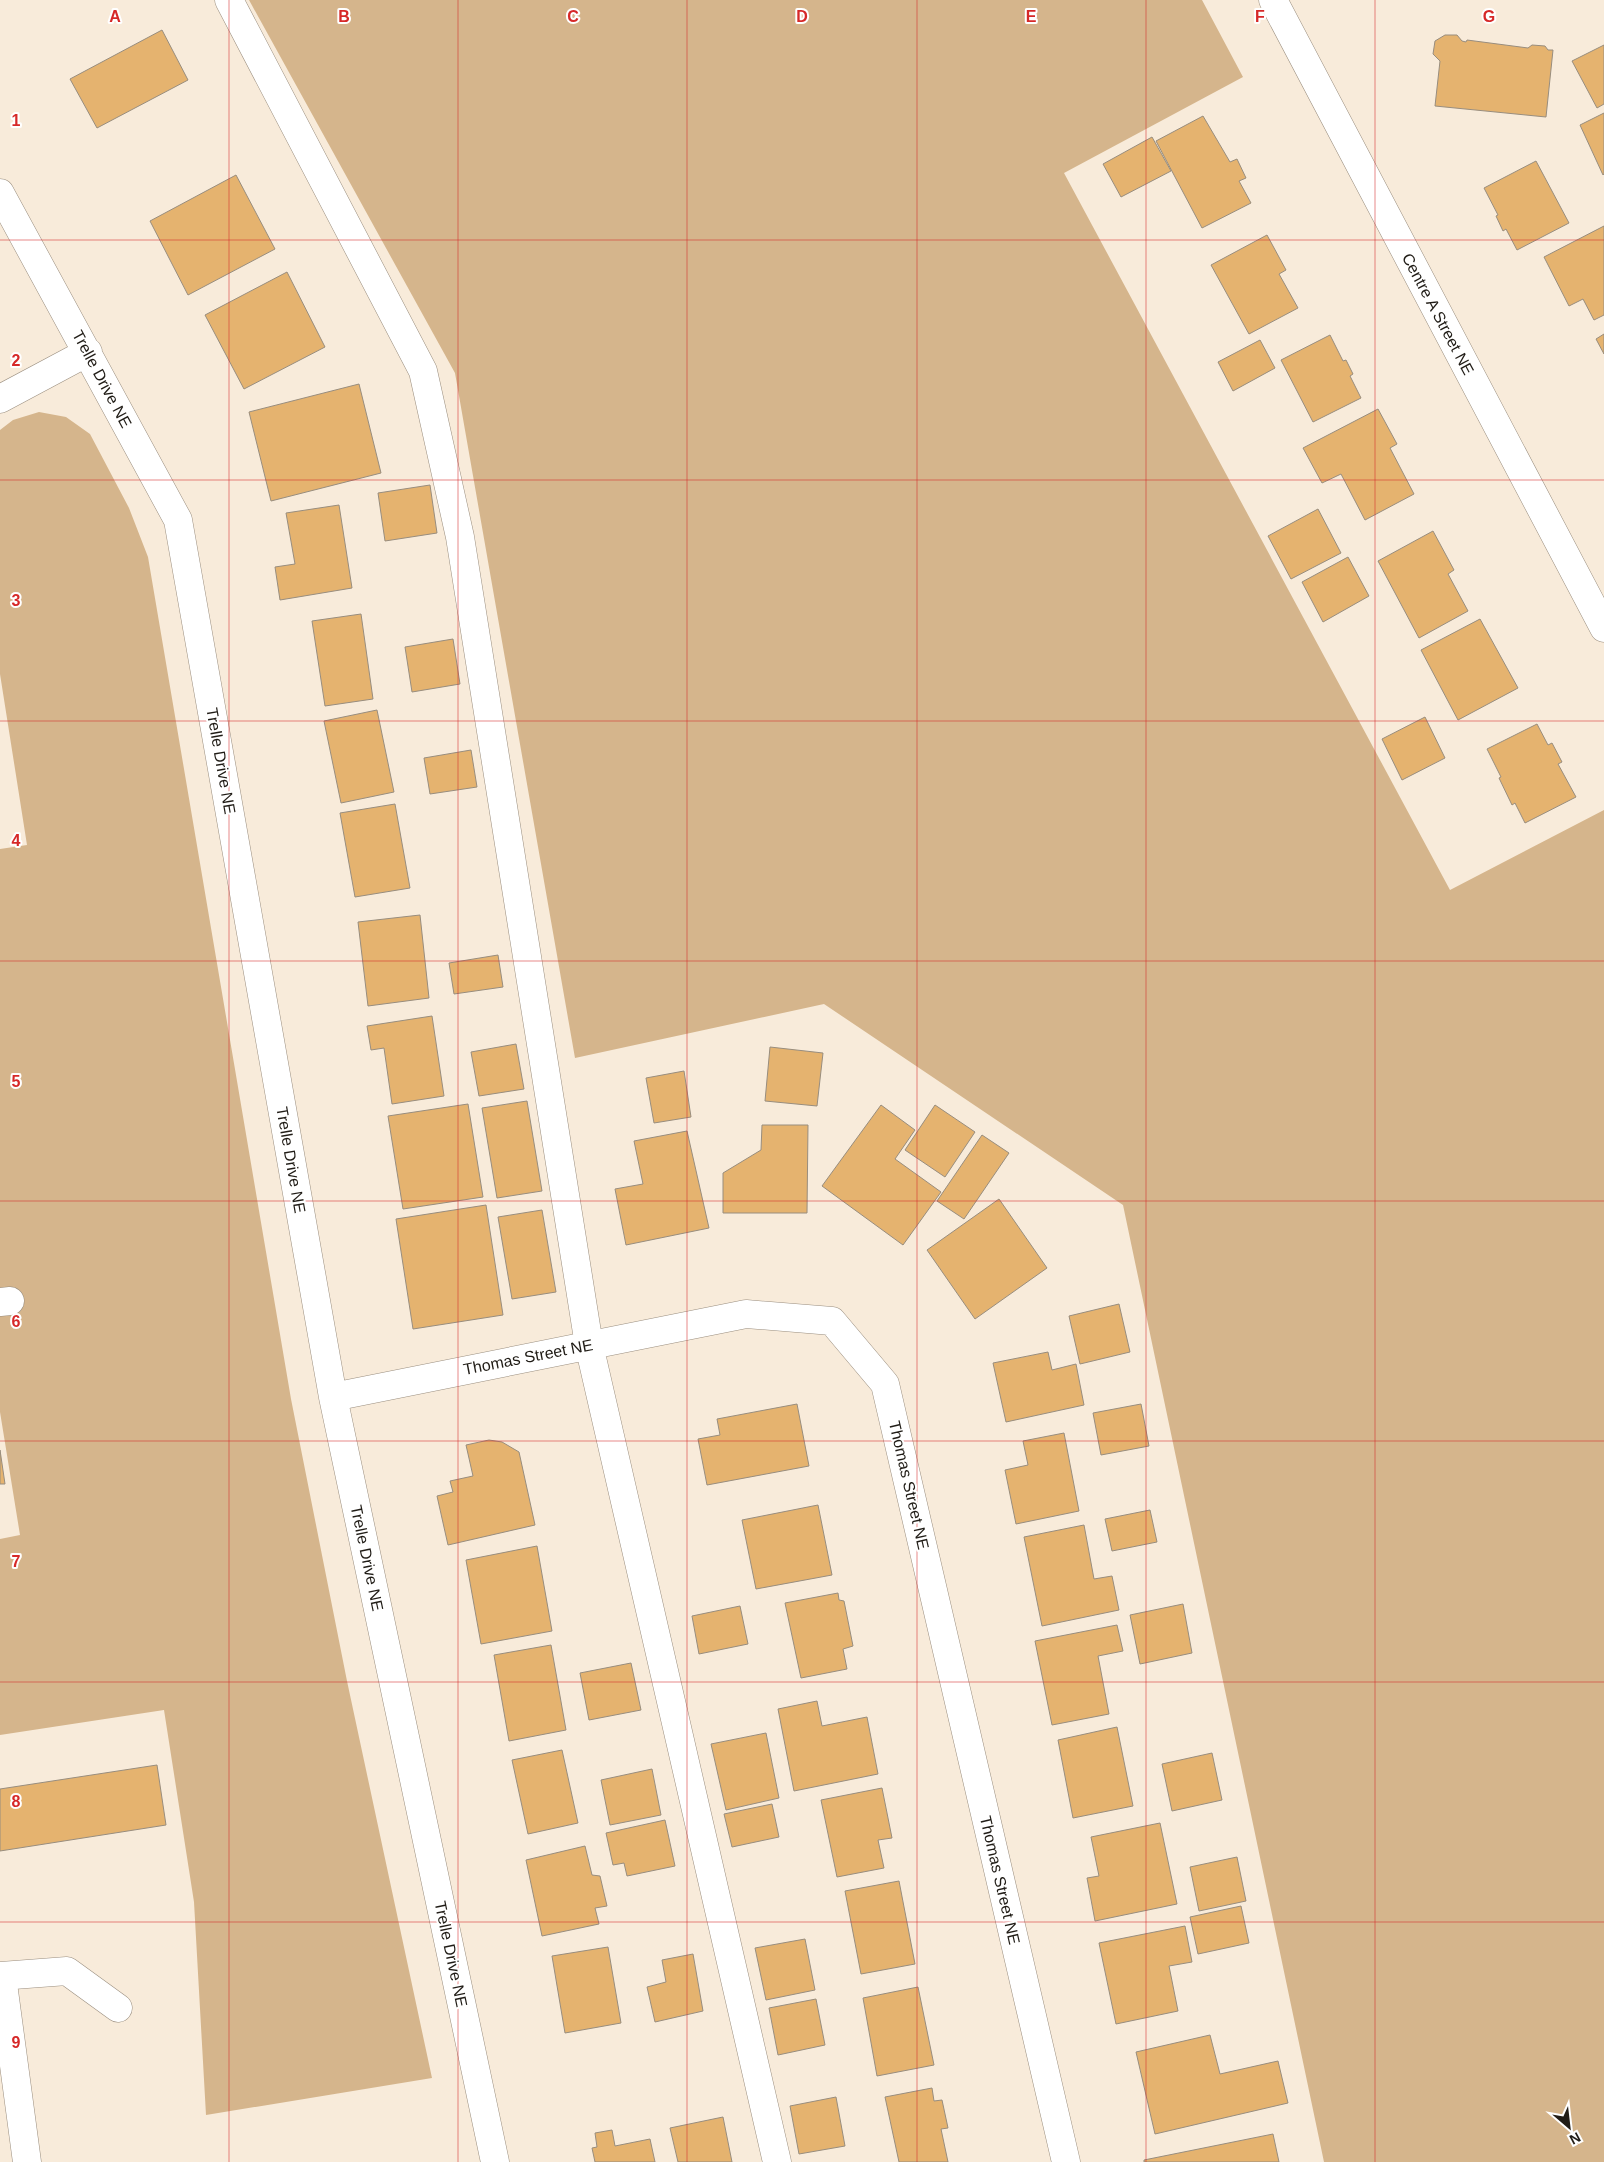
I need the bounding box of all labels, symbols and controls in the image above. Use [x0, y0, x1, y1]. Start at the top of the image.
text: A [109, 8, 121, 25]
text: B [338, 8, 350, 25]
text: C [567, 8, 579, 25]
text: D [796, 8, 808, 25]
text: E [1026, 8, 1037, 25]
text: F [1255, 8, 1265, 25]
text: G [1483, 8, 1495, 25]
text: 1 [12, 112, 21, 129]
street label: Centre A Street NE [1399, 250, 1477, 378]
street label: Trelle Drive NE [69, 327, 135, 431]
text: 2 [12, 352, 21, 369]
text: 3 [12, 592, 21, 609]
street label: Trelle Drive NE [203, 706, 239, 816]
text: 4 [12, 832, 21, 849]
text: 5 [12, 1073, 21, 1090]
street label: Trelle Drive NE [273, 1105, 309, 1215]
text: 6 [12, 1313, 21, 1330]
street label: Thomas Street NE [462, 1336, 594, 1378]
street label: Thomas Street NE [886, 1419, 932, 1551]
street label: Trelle Drive NE [347, 1503, 387, 1613]
text: 7 [12, 1553, 21, 1570]
text: 8 [12, 1793, 21, 1810]
street label: Thomas Street NE [977, 1814, 1023, 1946]
street label: Trelle Drive NE [431, 1899, 471, 2009]
text: 9 [12, 2034, 21, 2051]
north arrow [1544, 2102, 1594, 2152]
text: N [1567, 2129, 1583, 2148]

